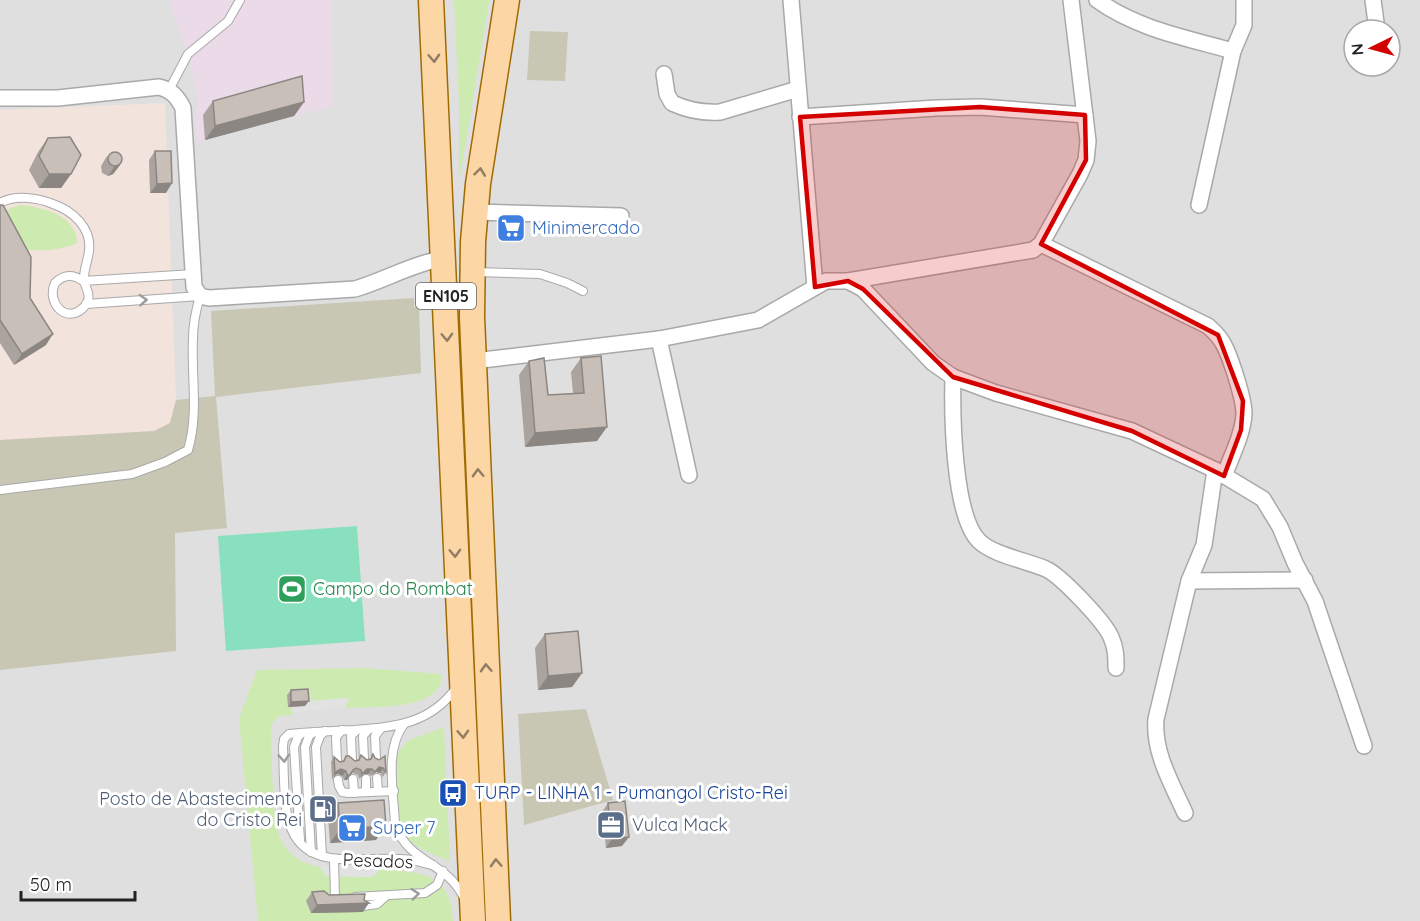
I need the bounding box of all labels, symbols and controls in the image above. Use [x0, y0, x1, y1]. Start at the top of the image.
north arrow [1342, 18, 1402, 78]
text: N [1347, 43, 1368, 56]
one-way arrow [427, 54, 440, 63]
one-way arrow [473, 167, 485, 176]
supermarket icon: Minimercado [495, 212, 527, 244]
place label: Minimercado [532, 216, 640, 239]
road number: EN105 [416, 283, 476, 309]
one-way arrow [138, 294, 147, 307]
one-way arrow [441, 333, 454, 342]
one-way arrow [472, 468, 484, 477]
one-way arrow [449, 548, 462, 557]
sports icon: Campo do Rombat [276, 573, 308, 605]
place label: Campo do Rombat [313, 577, 473, 600]
one-way arrow [480, 663, 493, 672]
one-way arrow [457, 730, 470, 739]
one-way arrow [277, 754, 290, 763]
bus stop icon: TURP - LINHA 1 - Pumangol Cristo-Rei [437, 777, 469, 809]
place label: TURP - LINHA 1 - Pumangol Cristo-Rei [474, 781, 788, 804]
place label: Posto de Abastecimento do Cristo Rei [99, 787, 302, 831]
fuel station icon: Posto de Abastecimento do Cristo Rei [307, 793, 339, 825]
office icon: Vulca Mack [595, 809, 627, 841]
supermarket icon: Super 7 [336, 812, 368, 844]
place label: Vulca Mack [632, 813, 728, 836]
place label: Super 7 [373, 816, 436, 839]
street label: Pesados [342, 848, 414, 873]
one-way arrow [489, 858, 502, 867]
scale bar [21, 864, 135, 902]
text: 50 m [30, 873, 72, 896]
one-way arrow [410, 888, 419, 901]

